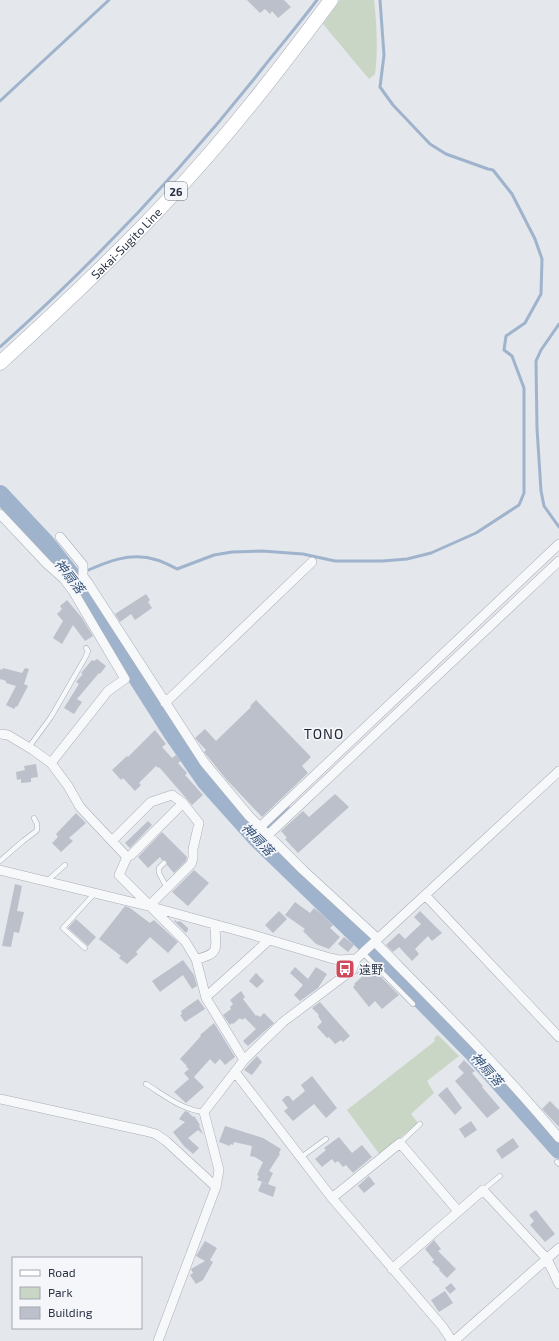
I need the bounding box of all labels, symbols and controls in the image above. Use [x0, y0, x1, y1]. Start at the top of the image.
road number: 26 [165, 182, 187, 200]
street label: Sakai-Sugito Line [88, 205, 164, 281]
water label: 神扇落 [52, 556, 90, 598]
district label: TONO [304, 725, 344, 742]
water label: 神扇落 [239, 819, 279, 860]
bus stop icon: 遠野 [334, 958, 356, 980]
place label: 遠野 [359, 962, 383, 976]
water label: 神扇落 [468, 1049, 507, 1090]
legend [12, 1257, 142, 1329]
text: Road [48, 1265, 76, 1279]
text: Park [48, 1285, 73, 1299]
text: Building [48, 1305, 93, 1319]

